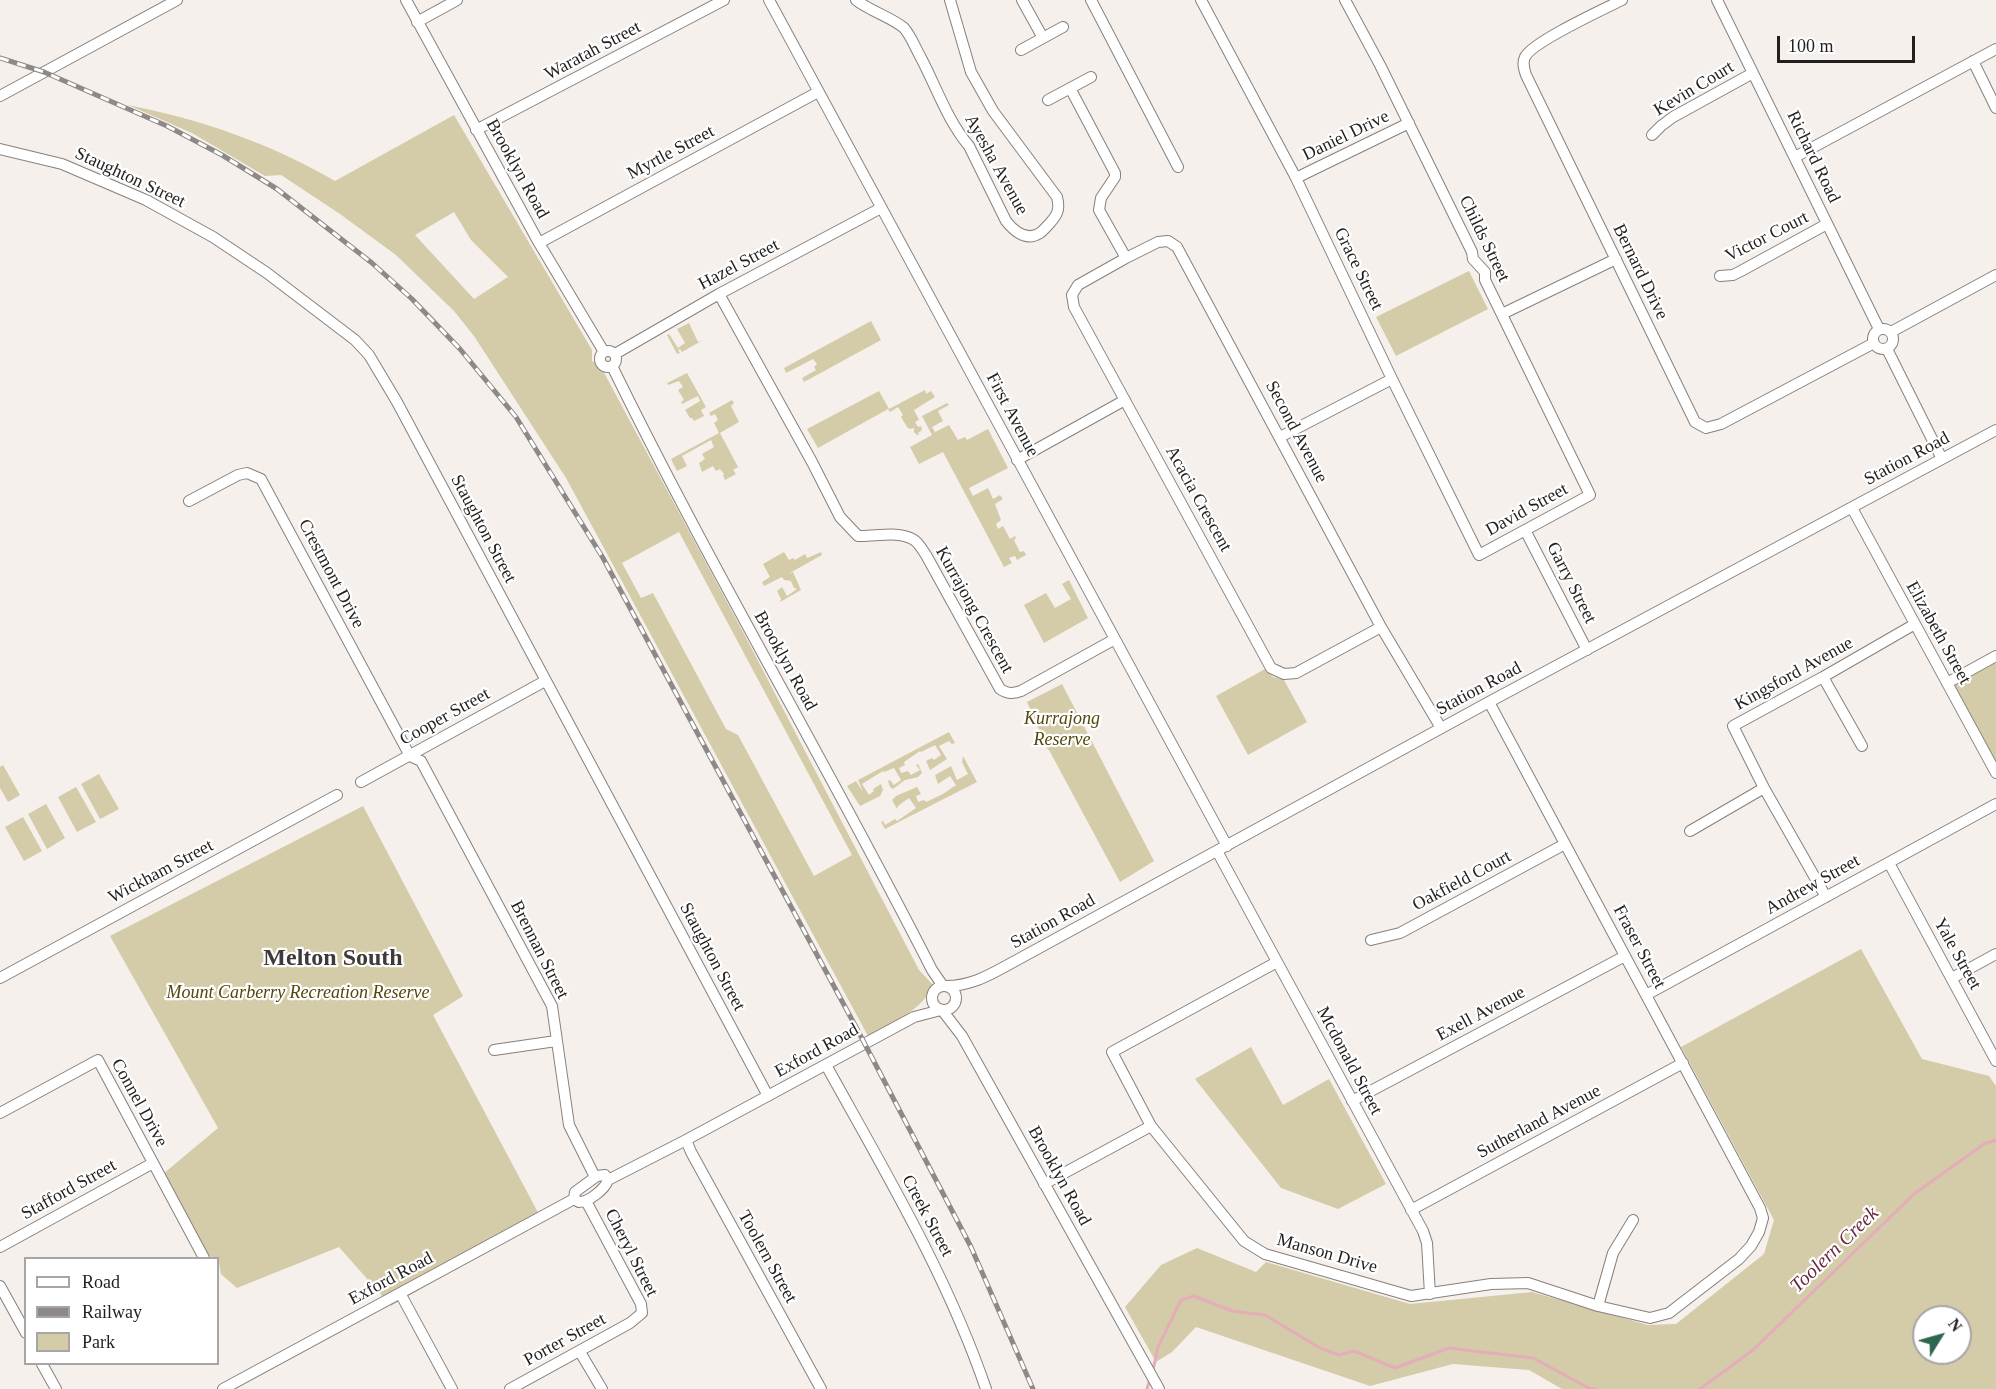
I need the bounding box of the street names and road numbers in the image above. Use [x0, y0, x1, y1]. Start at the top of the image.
street label: Waratah Street [541, 17, 645, 85]
street label: Kevin Court [1650, 57, 1738, 121]
street label: Daniel Drive [1299, 106, 1393, 166]
street label: Richard Road [1781, 108, 1845, 206]
street label: Ayesha Avenue [960, 111, 1032, 219]
street label: Brooklyn Road [481, 115, 553, 223]
street label: Myrtle Street [624, 121, 718, 185]
street label: Staughton Street [71, 143, 189, 213]
street label: Childs Street [1454, 192, 1514, 286]
street label: Victor Court [1722, 207, 1812, 267]
street label: Bernard Drive [1608, 221, 1672, 323]
street label: Grace Street [1329, 224, 1387, 314]
street label: Hazel Street [695, 235, 783, 295]
street label: First Avenue [981, 369, 1043, 461]
street label: Second Avenue [1260, 377, 1332, 487]
street label: Station Road [1861, 428, 1953, 490]
street label: Acacia Crescent [1160, 442, 1236, 556]
street label: Staughton Street [445, 471, 521, 587]
street label: David Street [1482, 479, 1572, 541]
street label: Crestmont Drive [293, 516, 369, 632]
street label: Garry Street [1541, 539, 1601, 627]
street label: Kurrajong Crescent [930, 543, 1018, 677]
street label: Elizabeth Street [1901, 578, 1975, 688]
street label: Brooklyn Road [749, 607, 821, 715]
street label: Kingsford Avenue [1731, 633, 1857, 715]
street label: Station Road [1433, 658, 1525, 720]
street label: Cooper Street [396, 683, 494, 751]
street label: Wickham Street [105, 835, 217, 909]
street label: Oakfield Court [1409, 846, 1515, 916]
street label: Andrew Street [1762, 850, 1864, 920]
street label: Station Road [1007, 890, 1099, 954]
street label: Brennan Street [505, 897, 573, 1003]
street label: Staughton Street [674, 899, 750, 1015]
street label: Fraser Street [1608, 902, 1670, 992]
street label: Yale Street [1928, 914, 1986, 994]
street label: Exell Avenue [1433, 982, 1529, 1046]
street label: Mcdonald Street [1311, 1003, 1387, 1119]
street label: Exford Road [771, 1019, 863, 1083]
street label: Connel Drive [106, 1055, 172, 1151]
street label: Sutherland Avenue [1473, 1080, 1605, 1164]
street label: Brooklyn Road [1023, 1122, 1095, 1230]
street label: Stafford Street [18, 1155, 120, 1225]
street label: Creek Street [896, 1171, 958, 1261]
street label: Cheryl Street [600, 1206, 662, 1300]
street label: Toolern Street [733, 1207, 801, 1307]
street label: Manson Drive [1274, 1229, 1380, 1279]
street label: Exford Road [345, 1248, 437, 1310]
street label: Porter Street [520, 1309, 610, 1371]

